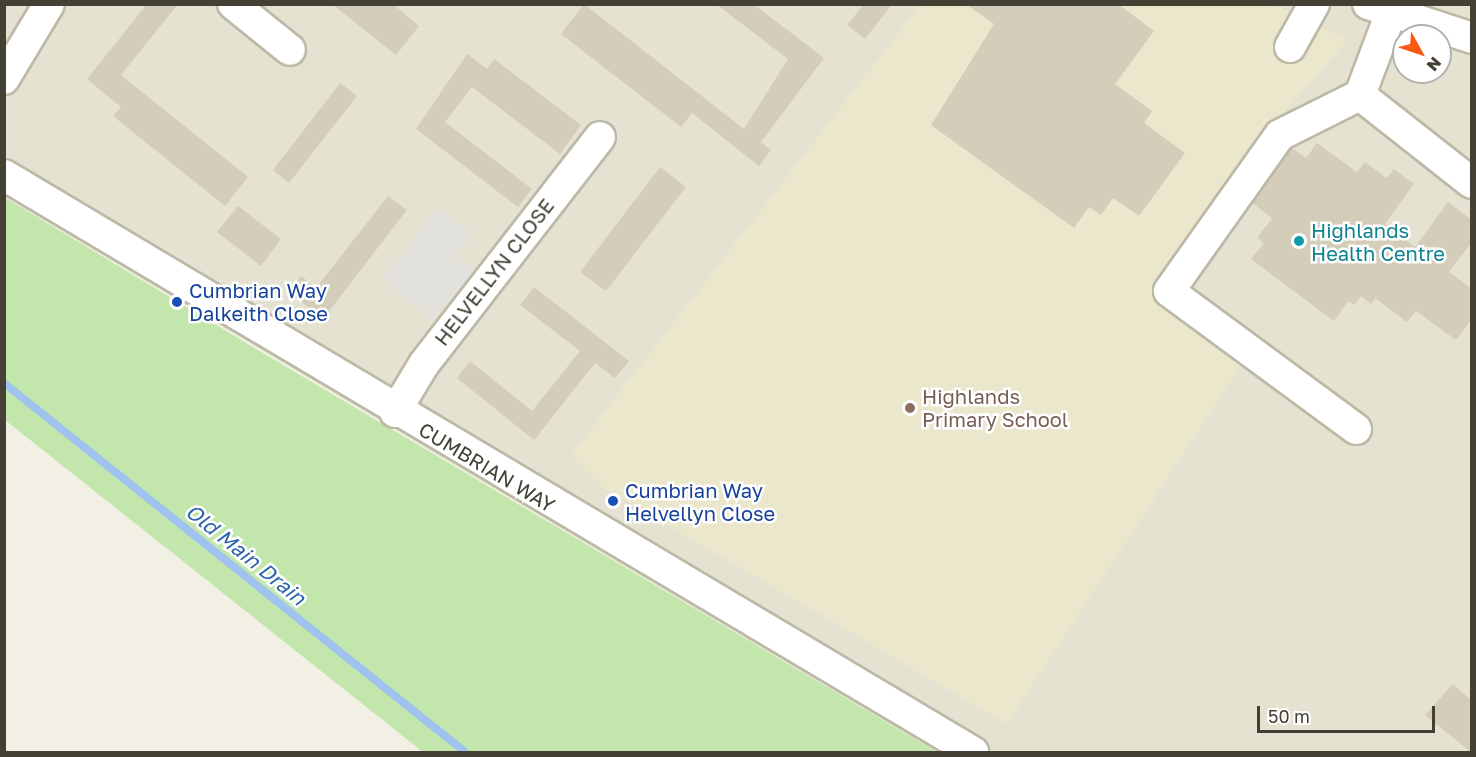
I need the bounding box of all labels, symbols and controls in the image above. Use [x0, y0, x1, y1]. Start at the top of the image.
north arrow [1392, 24, 1452, 84]
text: N [1423, 53, 1446, 75]
street label: HELVELLYN CLOSE [429, 194, 559, 350]
place label: Highlands Health Centre [1311, 218, 1445, 265]
marker: Highlands Health Centre [1292, 234, 1306, 248]
place label: Cumbrian Way Dalkeith Close [189, 278, 328, 325]
marker: Cumbrian Way Dalkeith Close [170, 295, 184, 309]
place label: Highlands Primary School [922, 384, 1068, 431]
marker: Highlands Primary School [903, 401, 917, 415]
street label: CUMBRIAN WAY [415, 417, 559, 517]
place label: Cumbrian Way Helvellyn Close [625, 478, 775, 525]
marker: Cumbrian Way Helvellyn Close [606, 494, 620, 508]
water label: Old Main Drain [181, 498, 311, 610]
scale bar [1260, 694, 1438, 732]
text: 50 m [1268, 705, 1310, 727]

